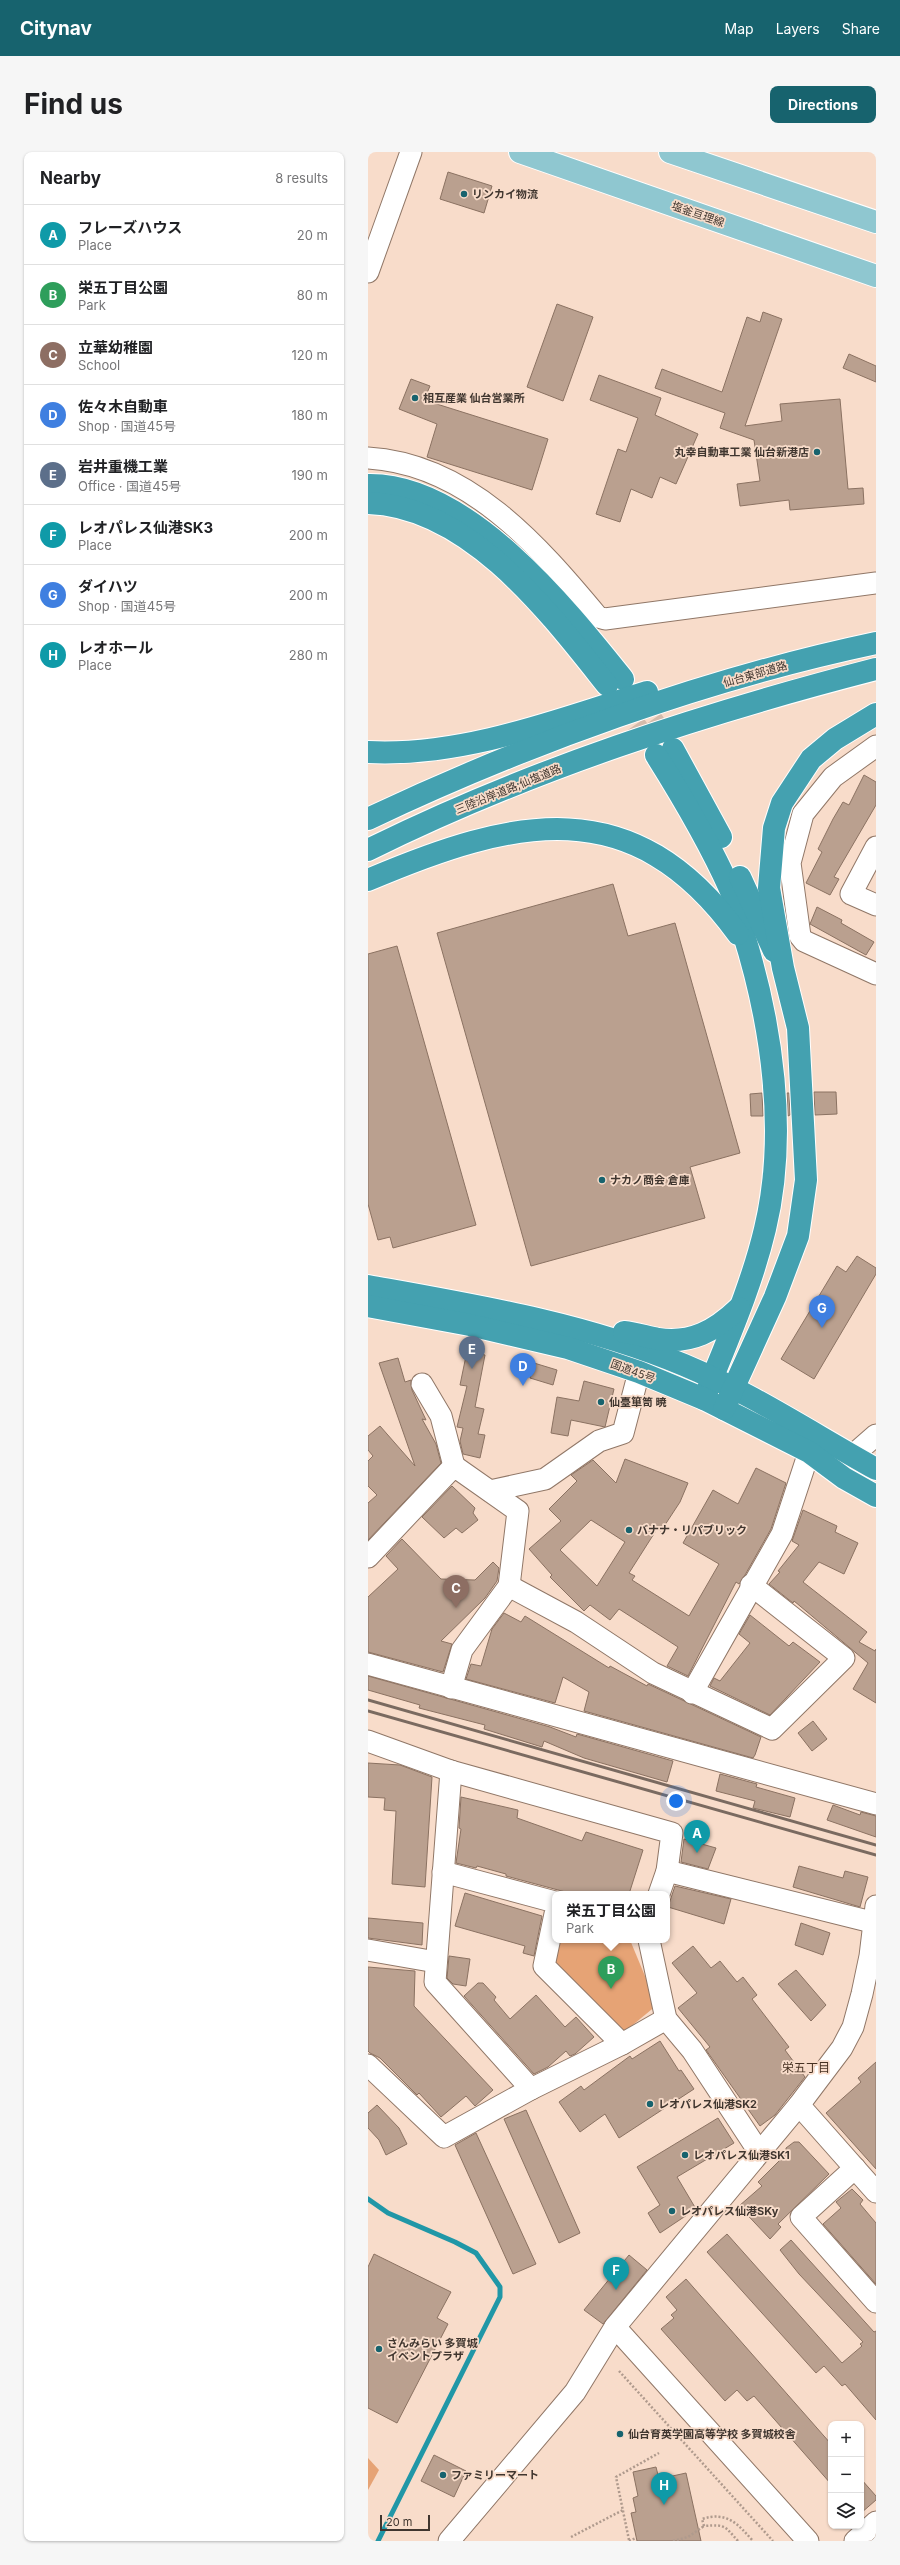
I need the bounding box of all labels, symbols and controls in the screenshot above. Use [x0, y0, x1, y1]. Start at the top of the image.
text: Citynav [20, 17, 92, 40]
text: Map [725, 20, 754, 37]
text: Layers [776, 20, 820, 37]
text: Share [842, 20, 880, 37]
button: Directions [770, 86, 876, 123]
text: Find us [24, 87, 123, 121]
text: Nearby [40, 168, 101, 188]
text: 8 results [275, 170, 328, 186]
place label: リンカイ物流 [472, 187, 538, 201]
marker: リンカイ物流 [459, 189, 469, 199]
street label: 塩釜亘理線 [670, 198, 726, 230]
text: フレーズハウス [78, 218, 182, 237]
text: A [48, 227, 58, 243]
text: 20 m [297, 227, 328, 243]
text: Place [78, 237, 112, 253]
text: 栄五丁目公園 [78, 278, 168, 297]
text: B [49, 287, 57, 303]
text: 80 m [297, 287, 328, 303]
text: Park [78, 297, 106, 313]
text: 立華幼稚園 [78, 338, 153, 357]
text: C [48, 347, 58, 363]
text: 120 m [292, 347, 328, 363]
text: School [78, 357, 120, 373]
place label: 相互産業 仙台営業所 [423, 391, 525, 405]
marker: 相互産業 仙台営業所 [410, 393, 420, 403]
text: 佐々木自動車 [78, 397, 168, 416]
text: D [48, 407, 58, 423]
text: 180 m [291, 407, 328, 423]
text: Shop · 国道45号 [78, 418, 176, 434]
place label: 丸幸自動車工業 仙台新港店 [674, 445, 809, 459]
marker: 丸幸自動車工業 仙台新港店 [812, 447, 822, 457]
text: 岩井重機工業 [78, 457, 168, 476]
text: E [49, 467, 57, 483]
text: 190 m [291, 467, 328, 483]
text: Office · 国道45号 [78, 478, 182, 494]
text: レオパレス仙港SK3 [78, 518, 213, 537]
text: F [49, 527, 57, 543]
text: 200 m [289, 527, 328, 543]
text: Place [78, 537, 112, 553]
text: ダイハツ [78, 577, 138, 596]
text: G [48, 587, 58, 603]
text: 200 m [289, 587, 328, 603]
text: Shop · 国道45号 [78, 598, 176, 614]
text: レオホール [78, 638, 153, 657]
text: H [48, 647, 58, 663]
text: 280 m [289, 647, 328, 663]
text: Place [78, 657, 112, 673]
street label: 仙台東部道路 [721, 658, 789, 690]
street label: 三陸沿岸道路;仙塩道路 [453, 761, 563, 817]
place label: ナカノ商会 倉庫 [610, 1173, 690, 1187]
marker: ナカノ商会 倉庫 [597, 1175, 607, 1185]
pin: G [809, 1295, 835, 1328]
pin: E [459, 1336, 485, 1369]
pin: D [510, 1353, 536, 1386]
street label: 国道45号 [609, 1356, 657, 1386]
place label: 仙臺箪笥 暁 [609, 1395, 667, 1409]
marker: 仙臺箪笥 暁 [596, 1397, 606, 1407]
place label: バナナ・リパブリック [637, 1523, 747, 1537]
marker: バナナ・リパブリック [624, 1525, 634, 1535]
pin: C [443, 1575, 469, 1608]
your location [666, 1791, 686, 1811]
pin: A [684, 1820, 710, 1853]
popup [552, 1891, 670, 1943]
text: 栄五丁目公園 [566, 1901, 656, 1920]
text: Park [566, 1920, 594, 1936]
pin: B [598, 1956, 624, 1989]
district label: 栄五丁目 [782, 2060, 830, 2075]
place label: レオパレス仙港SK2 [658, 2097, 757, 2111]
marker: レオパレス仙港SK2 [645, 2099, 655, 2109]
place label: レオパレス仙港SK1 [693, 2148, 790, 2162]
marker: レオパレス仙港SK1 [680, 2150, 690, 2160]
place label: レオパレス仙港SKy [680, 2204, 779, 2218]
marker: レオパレス仙港SKy [667, 2206, 677, 2216]
pin: F [603, 2257, 629, 2290]
place label: さんみらい 多賀城 イベントプラザ [387, 2336, 479, 2363]
marker: さんみらい 多賀城 イベントプラザ [374, 2344, 384, 2354]
map controls [828, 2421, 864, 2529]
button: + [828, 2421, 864, 2457]
place label: 仙台育英学園高等学校 多賀城校舎 [628, 2427, 797, 2441]
marker: 仙台育英学園高等学校 多賀城校舎 [615, 2429, 625, 2439]
button: − [828, 2457, 864, 2493]
place label: ファミリーマート [451, 2468, 539, 2482]
marker: ファミリーマート [438, 2470, 448, 2480]
pin: H [651, 2472, 677, 2505]
button: layers [828, 2493, 864, 2529]
scale bar [380, 2513, 430, 2532]
text: 20 m [386, 2515, 412, 2529]

